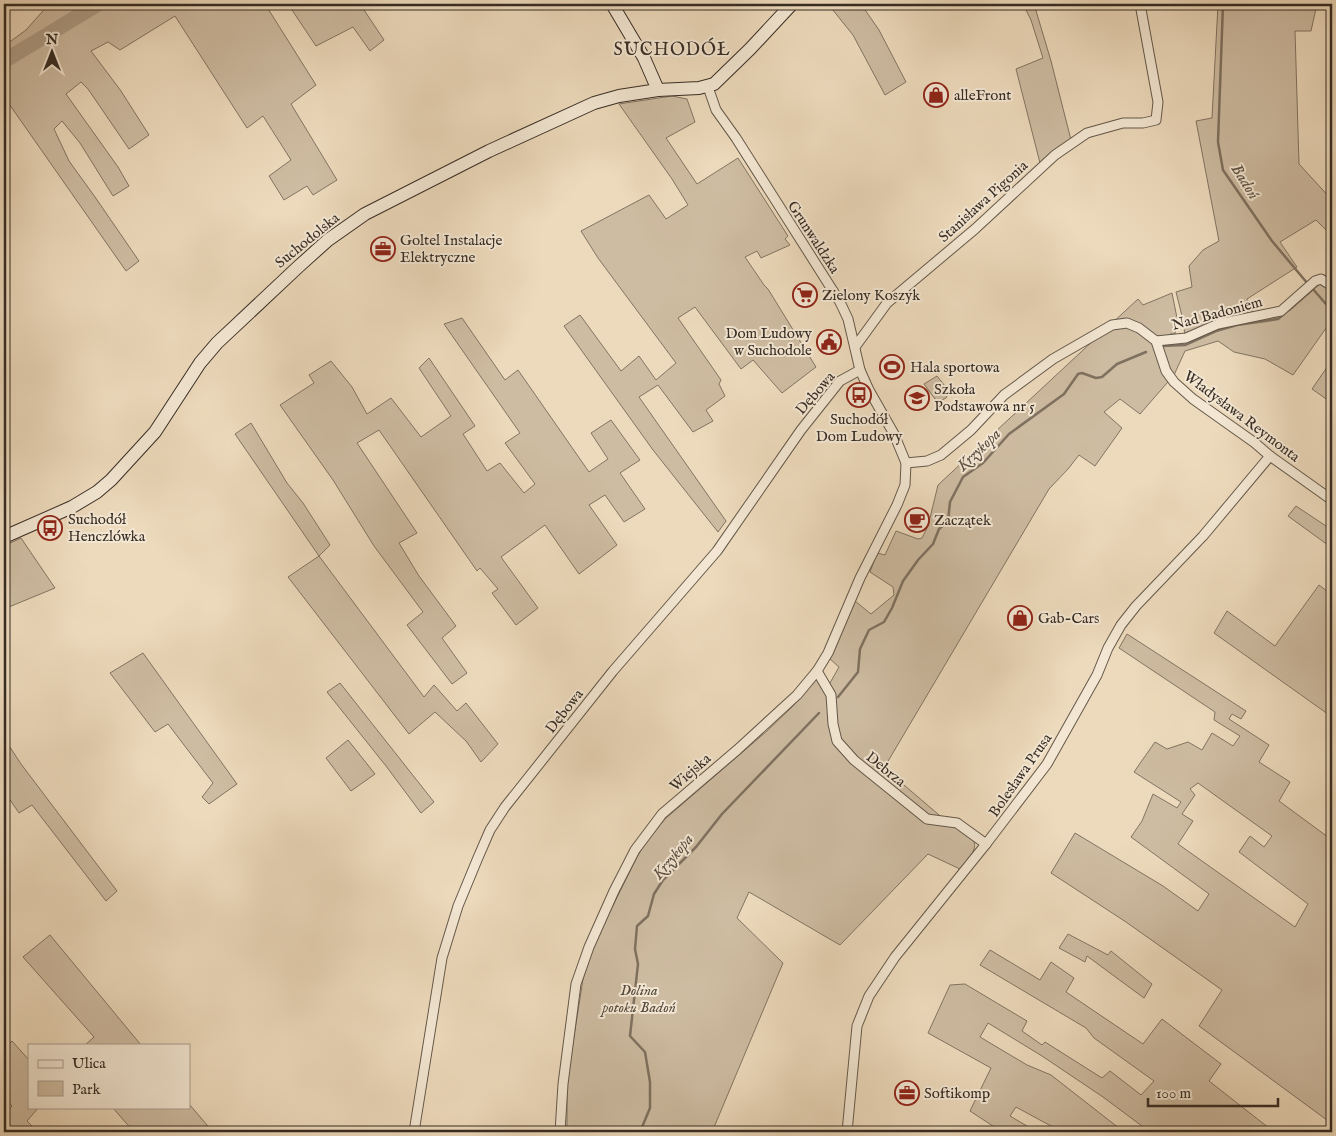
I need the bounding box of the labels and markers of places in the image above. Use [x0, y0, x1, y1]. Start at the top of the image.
shop icon: alleFront [923, 82, 949, 108]
place label: alleFront [954, 86, 1011, 105]
place label: Goltel Instalacje Elektryczne [400, 231, 502, 267]
office icon: Goltel Instalacje Elektryczne [370, 236, 396, 262]
supermarket icon: Zielony Koszyk [792, 282, 818, 308]
place label: Zielony Koszyk [822, 286, 921, 305]
place label: Dom Ludowy w Suchodole [725, 324, 813, 360]
public building icon: Dom Ludowy w Suchodole [816, 329, 842, 355]
sports icon: Hala sportowa [879, 354, 905, 380]
place label: Hala sportowa [910, 358, 1000, 377]
place label: Szkoła Podstawowa nr 5 [934, 380, 1035, 416]
bus stop icon: Suchodół Dom Ludowy [846, 382, 872, 408]
school or university icon: Szkoła Podstawowa nr 5 [904, 385, 930, 411]
place label: Suchodół Dom Ludowy [816, 410, 903, 446]
cafe icon: Zaczątek [904, 507, 930, 533]
place label: Suchodół Henczlówka [68, 510, 146, 546]
place label: Zaczątek [934, 511, 992, 530]
bus stop icon: Suchodół Henczlówka [37, 515, 63, 541]
shop icon: Gab-Cars [1007, 605, 1033, 631]
place label: Gab-Cars [1038, 609, 1099, 628]
office icon: Softikomp [894, 1080, 920, 1106]
place label: Softikomp [924, 1084, 990, 1103]

